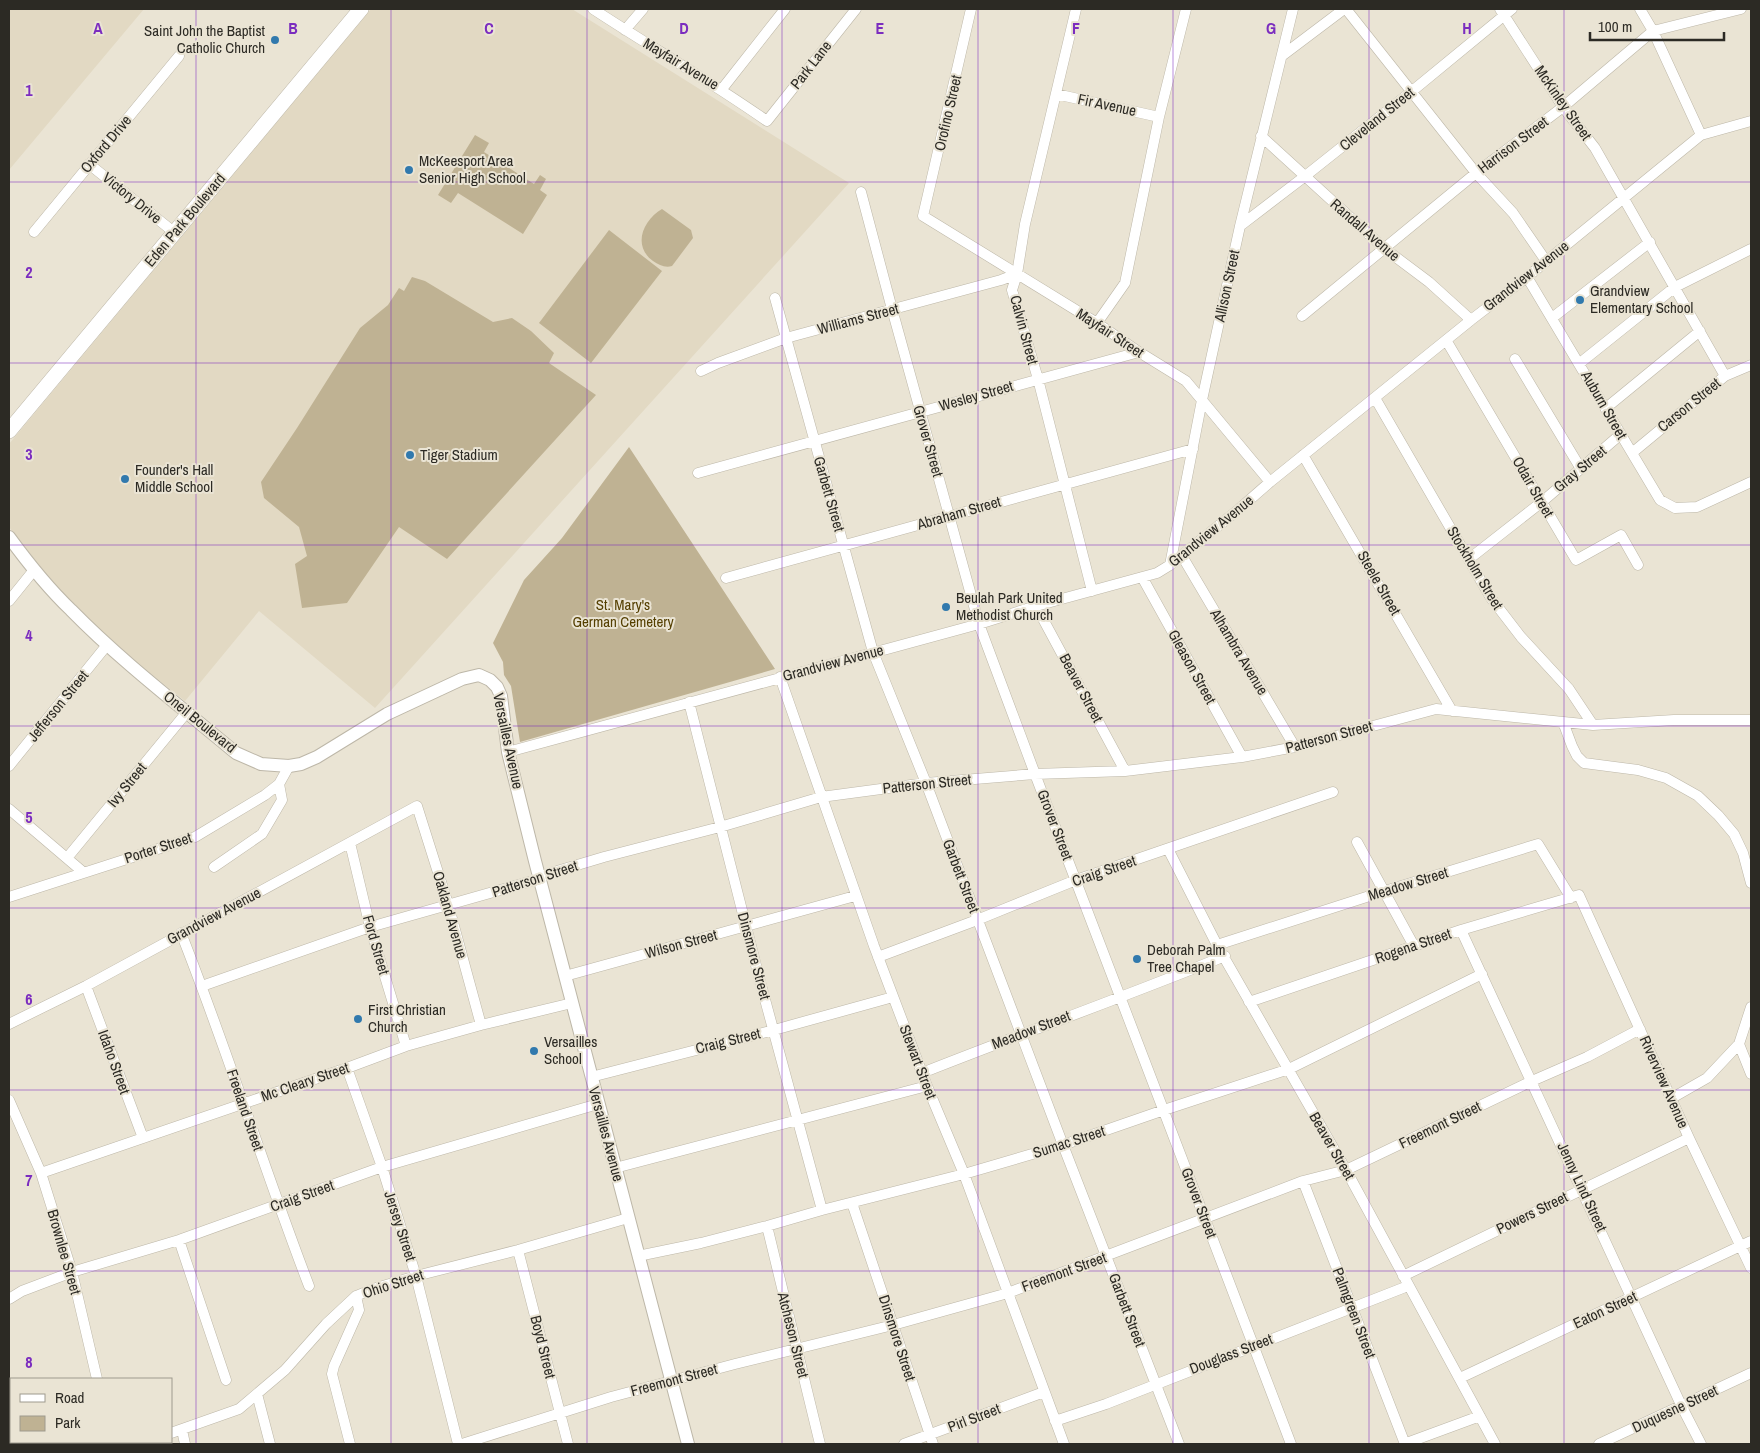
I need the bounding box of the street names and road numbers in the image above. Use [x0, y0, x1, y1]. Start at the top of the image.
street label: Mayfair Avenue [639, 33, 723, 95]
street label: Park Lane [785, 36, 836, 93]
street label: McKinley Street [1530, 61, 1597, 145]
street label: Orofino Street [929, 72, 967, 153]
street label: Cleveland Street [1335, 81, 1419, 155]
street label: Fir Avenue [1076, 88, 1138, 121]
street label: Oxford Drive [75, 110, 136, 177]
street label: Harrison Street [1473, 111, 1553, 178]
street label: Victory Drive [98, 167, 167, 228]
street label: Eden Park Boulevard [139, 168, 230, 271]
street label: Randall Avenue [1326, 194, 1405, 266]
street label: Grandview Avenue [1478, 235, 1573, 316]
street label: Allison Street [1208, 247, 1245, 325]
street label: Calvin Street [1005, 293, 1044, 367]
street label: Williams Street [815, 297, 901, 339]
street label: Mayfair Street [1072, 303, 1149, 363]
street label: Auburn Street [1576, 366, 1633, 443]
street label: Carson Street [1653, 372, 1725, 437]
street label: Wesley Street [936, 375, 1016, 416]
street label: Grover Street [908, 402, 949, 480]
street label: Gray Street [1549, 440, 1611, 497]
street label: Odair Street [1508, 452, 1560, 522]
street label: Garbett Street [809, 454, 850, 534]
street label: Abraham Street [914, 490, 1004, 535]
street label: Grandview Avenue [1164, 490, 1258, 571]
street label: Stockholm Street [1442, 522, 1509, 614]
street label: Steele Street [1353, 547, 1407, 619]
street label: Alhambra Avenue [1205, 604, 1273, 699]
street label: Gleason Street [1163, 626, 1222, 708]
street label: Grandview Avenue [780, 639, 886, 686]
street label: Beaver Street [1055, 650, 1109, 726]
street label: Jefferson Street [22, 665, 93, 746]
street label: Oneil Boulevard [159, 686, 241, 758]
street label: Versailles Avenue [488, 691, 529, 791]
street label: Patterson Street [1283, 715, 1375, 758]
street label: Ivy Street [102, 757, 151, 811]
street label: Patterson Street [882, 768, 973, 799]
street label: Grover Street [1032, 787, 1079, 864]
street label: Porter Street [121, 827, 195, 868]
street label: Garbett Street [938, 836, 985, 916]
street label: Craig Street [1069, 850, 1139, 891]
street label: Patterson Street [489, 855, 581, 902]
street label: Meadow Street [1365, 861, 1451, 906]
street label: Oakland Avenue [428, 869, 473, 961]
street label: Grandview Avenue [163, 882, 265, 949]
street label: Dinsmore Street [733, 910, 776, 1002]
street label: Ford Street [358, 913, 395, 978]
street label: Rogena Street [1372, 922, 1454, 968]
street label: Wilson Street [642, 924, 720, 963]
street label: Meadow Street [988, 1005, 1074, 1054]
street label: Craig Street [693, 1022, 763, 1059]
street label: Stewart Street [895, 1022, 942, 1103]
street label: Idaho Street [93, 1027, 136, 1097]
street label: Riverview Avenue [1635, 1032, 1694, 1131]
street label: Mc Cleary Street [258, 1057, 352, 1106]
street label: Freeland Street [222, 1066, 269, 1154]
street label: Versailles Avenue [584, 1084, 629, 1184]
street label: Freemont Street [1395, 1095, 1485, 1153]
street label: Beaver Street [1305, 1108, 1361, 1184]
street label: Sumac Street [1030, 1120, 1108, 1163]
street label: Jenny Lind Street [1553, 1139, 1613, 1235]
street label: Grover Street [1176, 1165, 1223, 1242]
street label: Craig Street [267, 1174, 337, 1217]
street label: Powers Street [1492, 1186, 1572, 1239]
street label: Jersey Street [379, 1188, 422, 1264]
street label: Brownlee Street [42, 1207, 87, 1297]
street label: Freemont Street [1018, 1246, 1110, 1297]
street label: Ohio Street [360, 1264, 427, 1303]
street label: Palmgreen Street [1328, 1264, 1382, 1362]
street label: Garbett Street [1104, 1270, 1151, 1350]
street label: Eaton Street [1569, 1285, 1641, 1334]
street label: Atcheson Street [772, 1289, 814, 1380]
street label: Dinsmore Street [874, 1292, 921, 1384]
street label: Boyd Street [526, 1313, 562, 1381]
street label: Douglass Street [1186, 1328, 1276, 1379]
street label: Freemont Street [628, 1358, 720, 1401]
street label: Duquesne Street [1629, 1379, 1722, 1438]
street label: Pirl Street [945, 1398, 1004, 1437]

